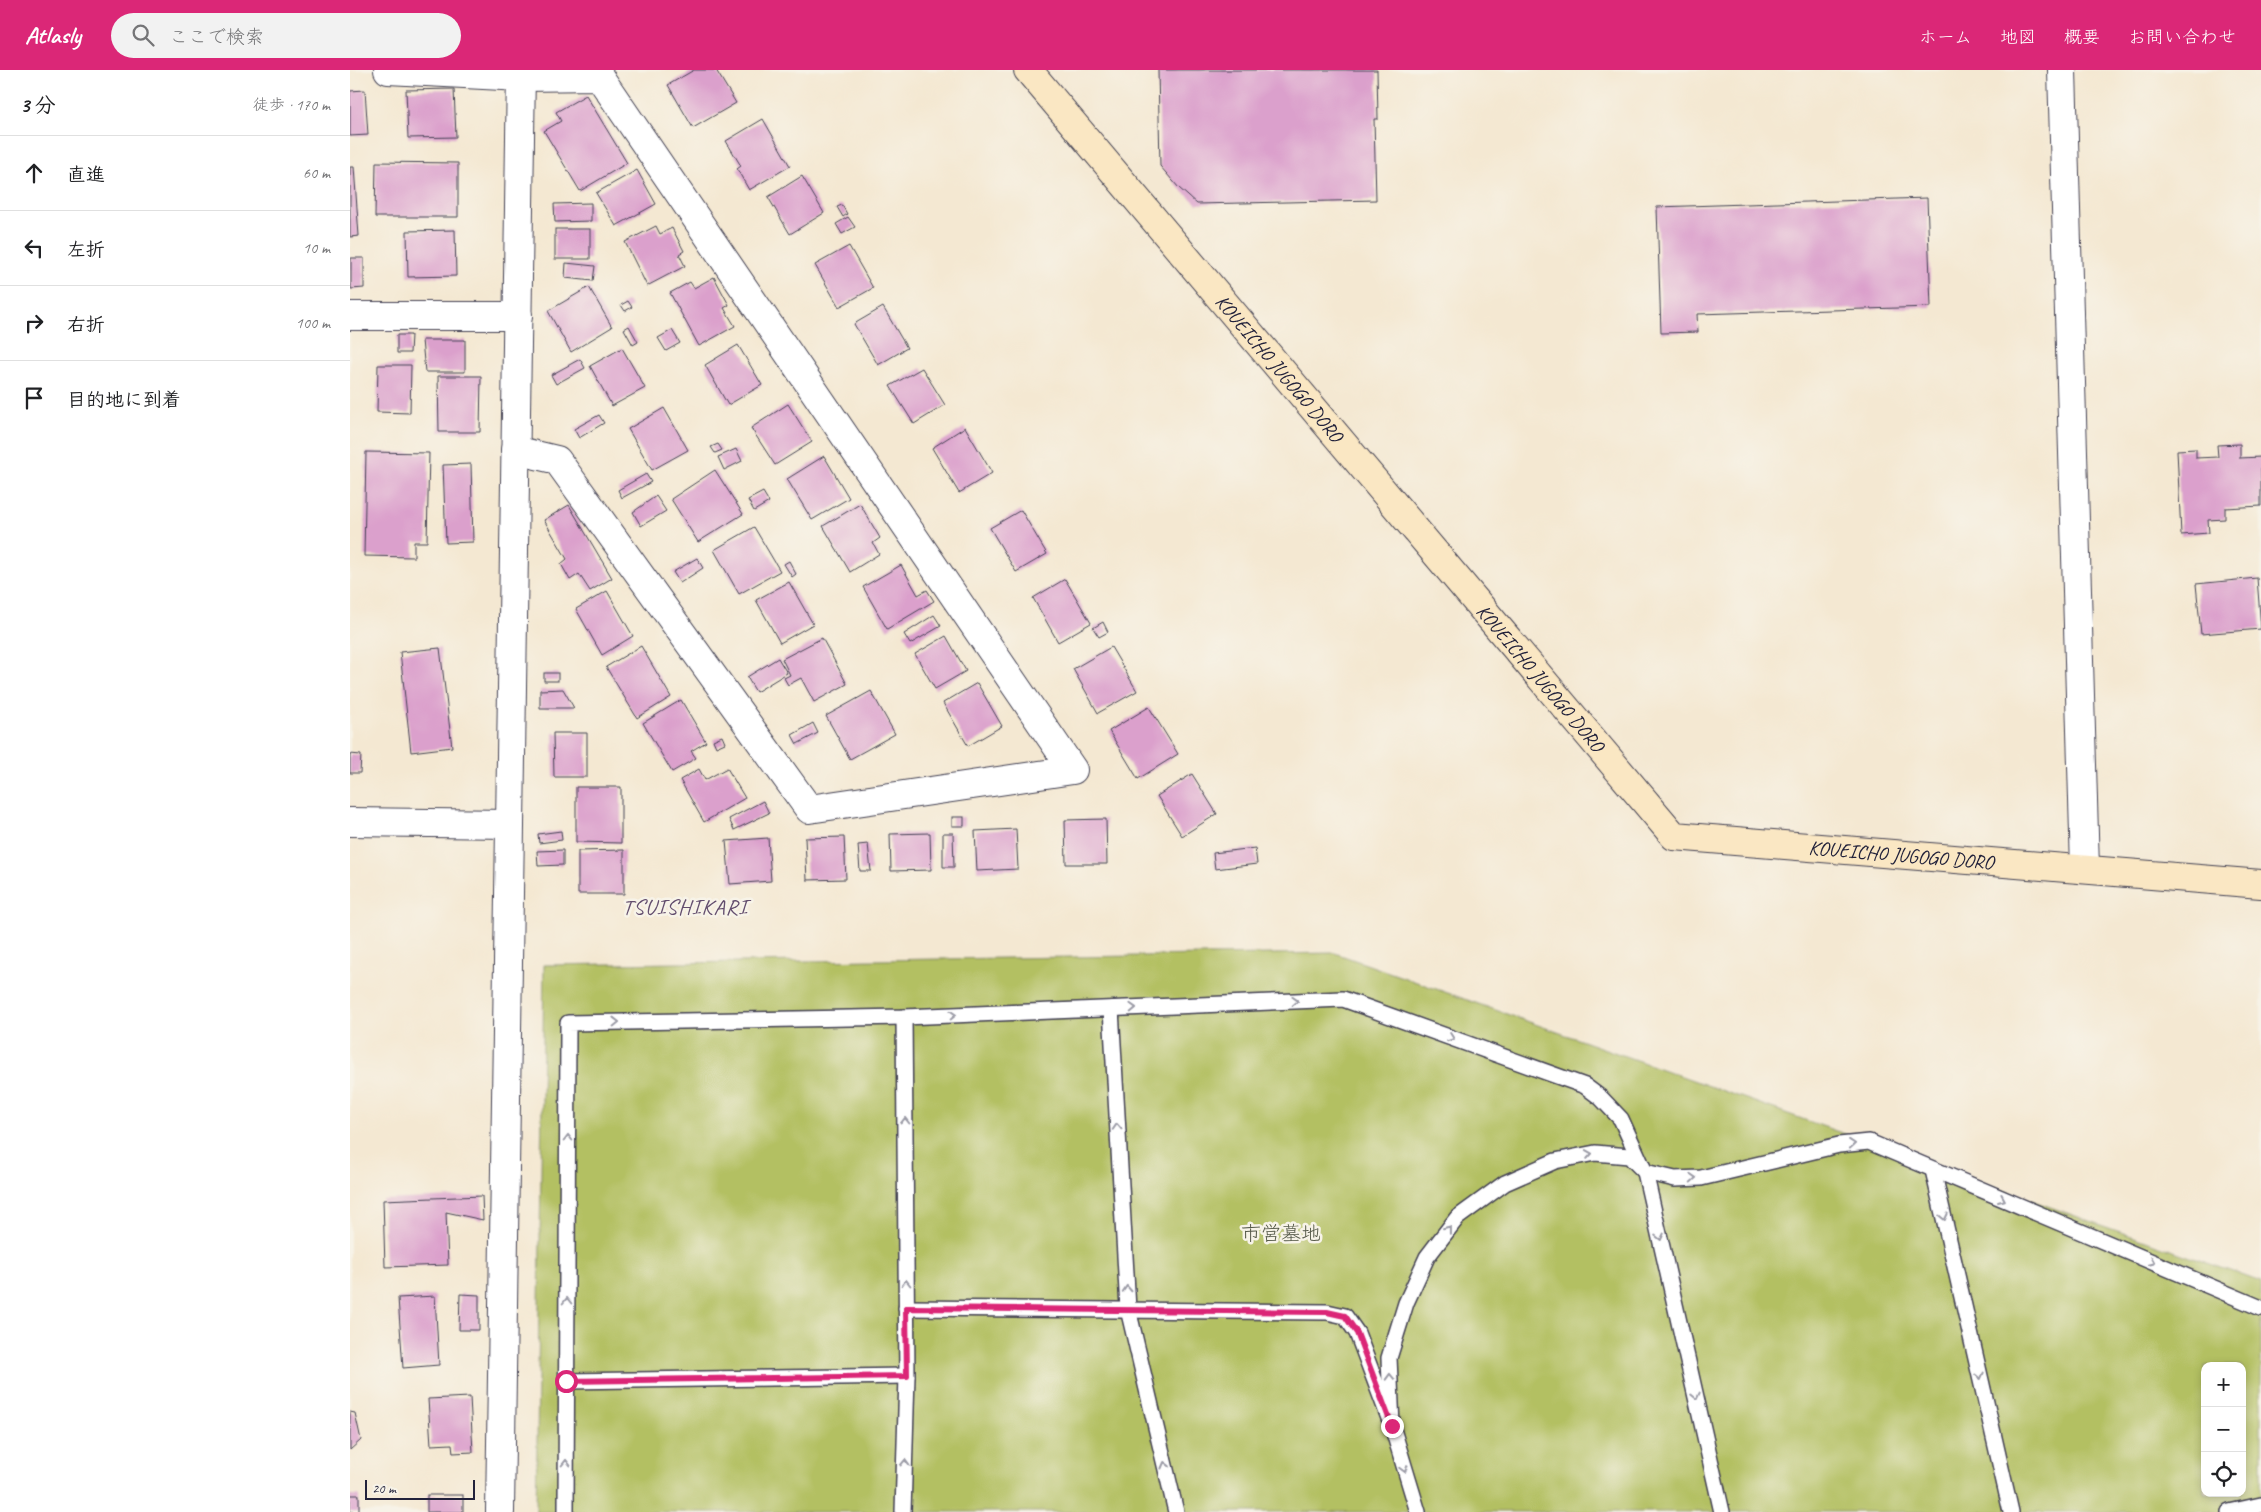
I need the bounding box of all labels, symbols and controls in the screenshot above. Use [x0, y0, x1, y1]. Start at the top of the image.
search box [111, 13, 461, 58]
text: Atlasly [25, 20, 81, 50]
icon: search [129, 21, 157, 49]
text: ここで検索 [169, 25, 264, 49]
text: ホーム [1919, 26, 1972, 48]
text: 地図 [2000, 26, 2036, 48]
text: 概要 [2064, 26, 2100, 48]
text: お問い合わせ [2128, 26, 2236, 48]
text: 3 分 [20, 92, 56, 118]
text: 徒歩 · 170 m [253, 95, 330, 115]
icon: ahead [20, 159, 48, 187]
text: 直進 [67, 163, 105, 187]
text: 60 m [303, 163, 330, 183]
icon: left [20, 234, 48, 262]
text: 左折 [67, 238, 105, 262]
text: 10 m [303, 238, 330, 258]
street label: KOUEICHO JUGOGO DORO [1210, 290, 1350, 449]
icon: right [20, 309, 48, 337]
text: 右折 [67, 313, 105, 337]
text: 100 m [296, 313, 330, 333]
icon: arrive [20, 384, 48, 412]
text: 目的地に到着 [67, 388, 181, 412]
street label: KOUEICHO JUGOGO DORO [1471, 599, 1611, 758]
street label: KOUEICHO JUGOGO DORO [1808, 835, 1997, 875]
district label: TSUISHIKARI [622, 893, 752, 921]
one-way arrow [1292, 996, 1300, 1007]
one-way arrow [1130, 1003, 1137, 1013]
one-way arrow [950, 1010, 957, 1020]
one-way arrow [612, 1017, 620, 1027]
one-way arrow [1446, 1032, 1455, 1042]
one-way arrow [900, 1117, 910, 1124]
one-way arrow [1112, 1123, 1123, 1131]
one-way arrow [563, 1134, 573, 1142]
one-way arrow [1848, 1139, 1856, 1150]
one-way arrow [1584, 1150, 1593, 1160]
one-way arrow [1689, 1173, 1697, 1184]
one-way arrow [1998, 1193, 2006, 1203]
one-way arrow [1938, 1213, 1949, 1222]
park label: 市営墓地 [1241, 1221, 1321, 1246]
one-way arrow [1443, 1226, 1451, 1235]
one-way arrow [1654, 1233, 1665, 1242]
one-way arrow [2147, 1255, 2156, 1266]
one-way arrow [901, 1279, 911, 1287]
one-way arrow [1121, 1285, 1132, 1293]
one-way arrow [562, 1297, 572, 1304]
map controls [2201, 1362, 2246, 1497]
button: + [2201, 1362, 2246, 1407]
route start [555, 1370, 578, 1393]
one-way arrow [1974, 1371, 1985, 1380]
one-way arrow [1384, 1373, 1395, 1381]
one-way arrow [1690, 1391, 1701, 1400]
button: − [2201, 1407, 2246, 1452]
route end [1381, 1415, 1404, 1438]
button: locate [2201, 1452, 2246, 1497]
one-way arrow [561, 1459, 571, 1467]
one-way arrow [899, 1459, 910, 1467]
one-way arrow [1160, 1460, 1171, 1469]
one-way arrow [1399, 1465, 1409, 1473]
scale bar [365, 1477, 475, 1500]
text: 20 m [372, 1480, 396, 1497]

